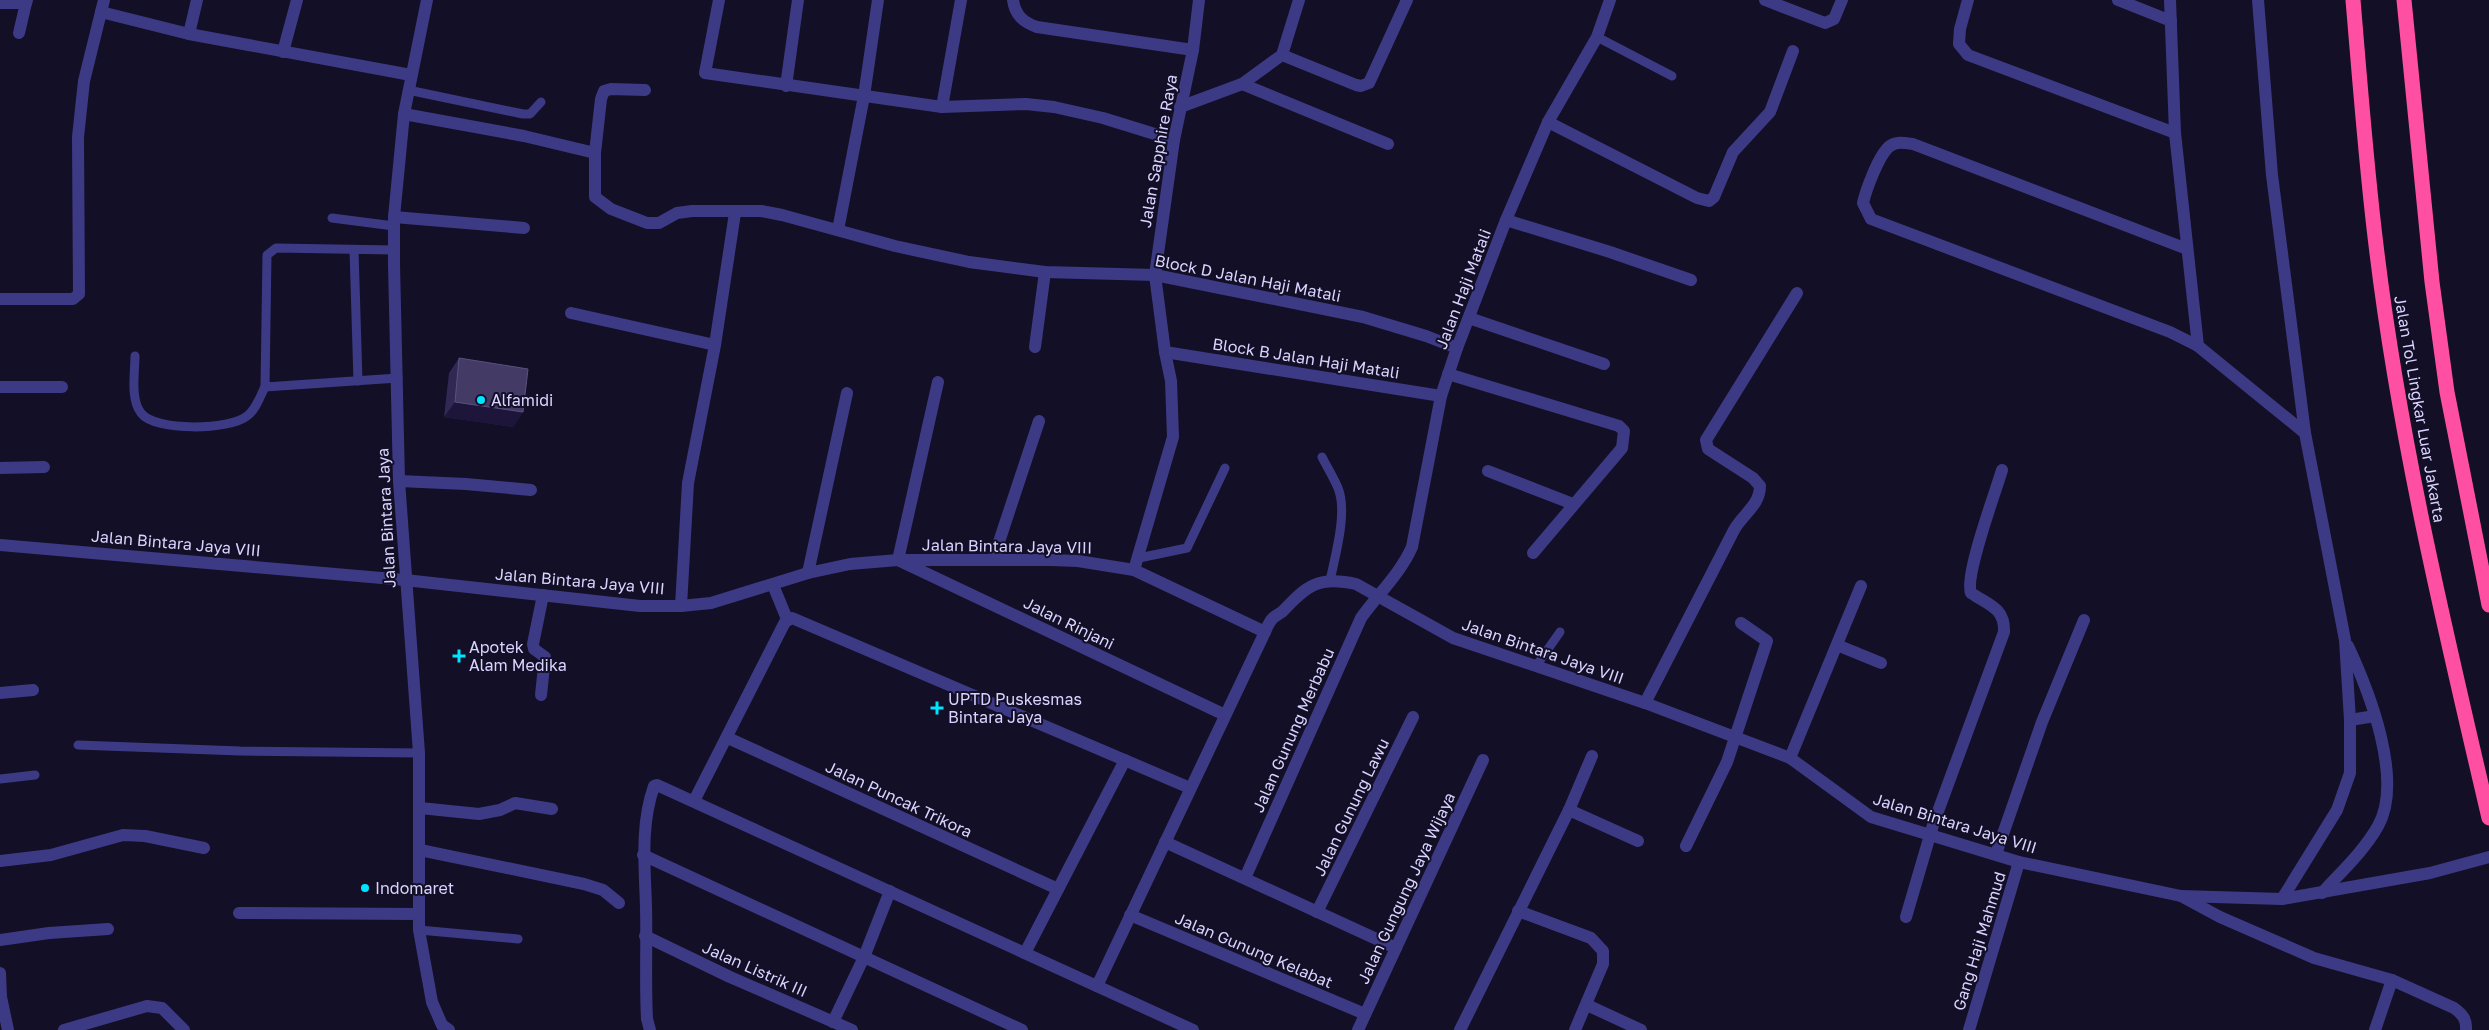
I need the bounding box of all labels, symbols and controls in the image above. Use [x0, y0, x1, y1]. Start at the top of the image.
street label: Jalan Sapphire Raya [1135, 73, 1181, 229]
street label: Jalan Haji Matali [1431, 226, 1495, 352]
street label: Block D Jalan Haji Matali [1153, 250, 1343, 306]
street label: Jalan Tol Lingkar Luar Jakarta [2390, 294, 2450, 524]
street label: Block B Jalan Haji Matali [1211, 333, 1401, 383]
place label: Alfamidi [491, 390, 553, 410]
marker: Alfamidi [475, 394, 487, 406]
street label: Jalan Bintara Jaya [372, 447, 400, 589]
street label: Jalan Bintara Jaya VIII [90, 526, 262, 560]
street label: Jalan Bintara Jaya VIII [922, 535, 1092, 557]
street label: Jalan Bintara Jaya VIII [494, 564, 666, 598]
street label: Jalan Rinjani [1020, 592, 1118, 654]
street label: Jalan Bintara Jaya VIII [1459, 614, 1627, 688]
place label: Apotek Alam Medika [469, 637, 567, 675]
street label: Jalan Gunung Merbabu [1248, 645, 1338, 815]
marker: Apotek Alam Medika [453, 650, 465, 662]
place label: UPTD Puskesmas Bintara Jaya [948, 689, 1082, 727]
marker: UPTD Puskesmas Bintara Jaya [930, 701, 944, 715]
street label: Jalan Gunung Lawu [1309, 735, 1393, 879]
street label: Jalan Puncak Trikora [823, 756, 975, 842]
street label: Jalan Gungung Jaya Wijaya [1353, 789, 1459, 987]
street label: Jalan Bintara Jaya VIII [1871, 789, 2039, 857]
street label: Gang Haji Mahmud [1948, 869, 2010, 1013]
place label: Indomaret [375, 878, 454, 898]
marker: Indomaret [359, 882, 371, 894]
street label: Jalan Gunung Kelabat [1172, 908, 1336, 992]
street label: Jalan Listrik III [699, 937, 811, 1001]

